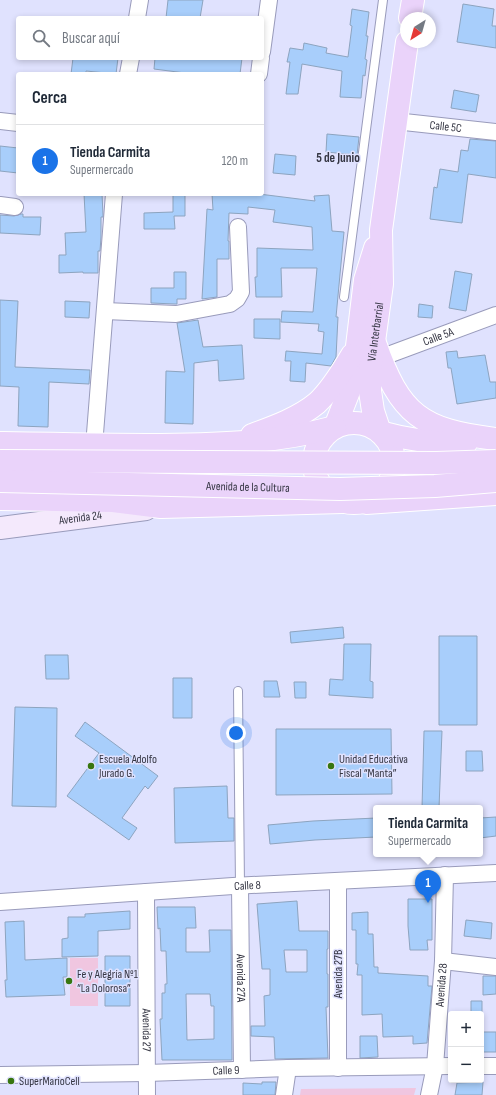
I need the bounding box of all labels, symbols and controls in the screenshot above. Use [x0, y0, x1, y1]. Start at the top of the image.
north arrow [400, 12, 436, 48]
search box [16, 16, 264, 60]
icon: search [30, 27, 52, 49]
text: Buscar aquí [62, 29, 120, 48]
text: Cerca [32, 88, 67, 108]
street label: Calle 5C [429, 118, 463, 136]
text: Tienda Carmita [70, 143, 150, 162]
district label: 5 de Junio [316, 150, 360, 166]
text: 1 [42, 153, 48, 169]
text: 120 m [222, 153, 248, 169]
text: Supermercado [70, 162, 133, 178]
street label: Vía Interbarrial [364, 301, 387, 362]
street label: Calle 5A [421, 324, 456, 349]
street label: Avenida de la Cultura [205, 479, 290, 496]
street label: Avenida 24 [57, 508, 103, 528]
your location [226, 723, 246, 743]
place label: Escuela Adolfo Jurado G. [98, 752, 157, 781]
place label: Unidad Educativa Fiscal “Manta” [339, 752, 408, 781]
marker: Escuela Adolfo Jurado G. [86, 761, 96, 771]
marker: Unidad Educativa Fiscal “Manta” [326, 761, 336, 771]
popup [373, 805, 483, 857]
text: Tienda Carmita [388, 814, 468, 833]
text: Supermercado [388, 833, 451, 849]
pin: 1 [415, 870, 441, 903]
street label: Calle 8 [234, 878, 261, 894]
street label: Avenida 27B [331, 950, 346, 999]
street label: Avenida 27A [233, 953, 248, 1003]
street label: Avenida 28 [432, 963, 451, 1008]
place label: Fe y Alegría Nº1 “La Dolorosa” [77, 967, 139, 996]
marker: Fe y Alegría Nº1 “La Dolorosa” [64, 976, 74, 986]
street label: Avenida 27 [139, 1007, 154, 1052]
map controls [448, 1011, 484, 1083]
button: + [448, 1011, 484, 1047]
button: − [448, 1047, 484, 1083]
street label: Calle 9 [212, 1063, 240, 1079]
place label: SuperMarioCell [19, 1074, 80, 1089]
marker: SuperMarioCell [6, 1076, 16, 1086]

